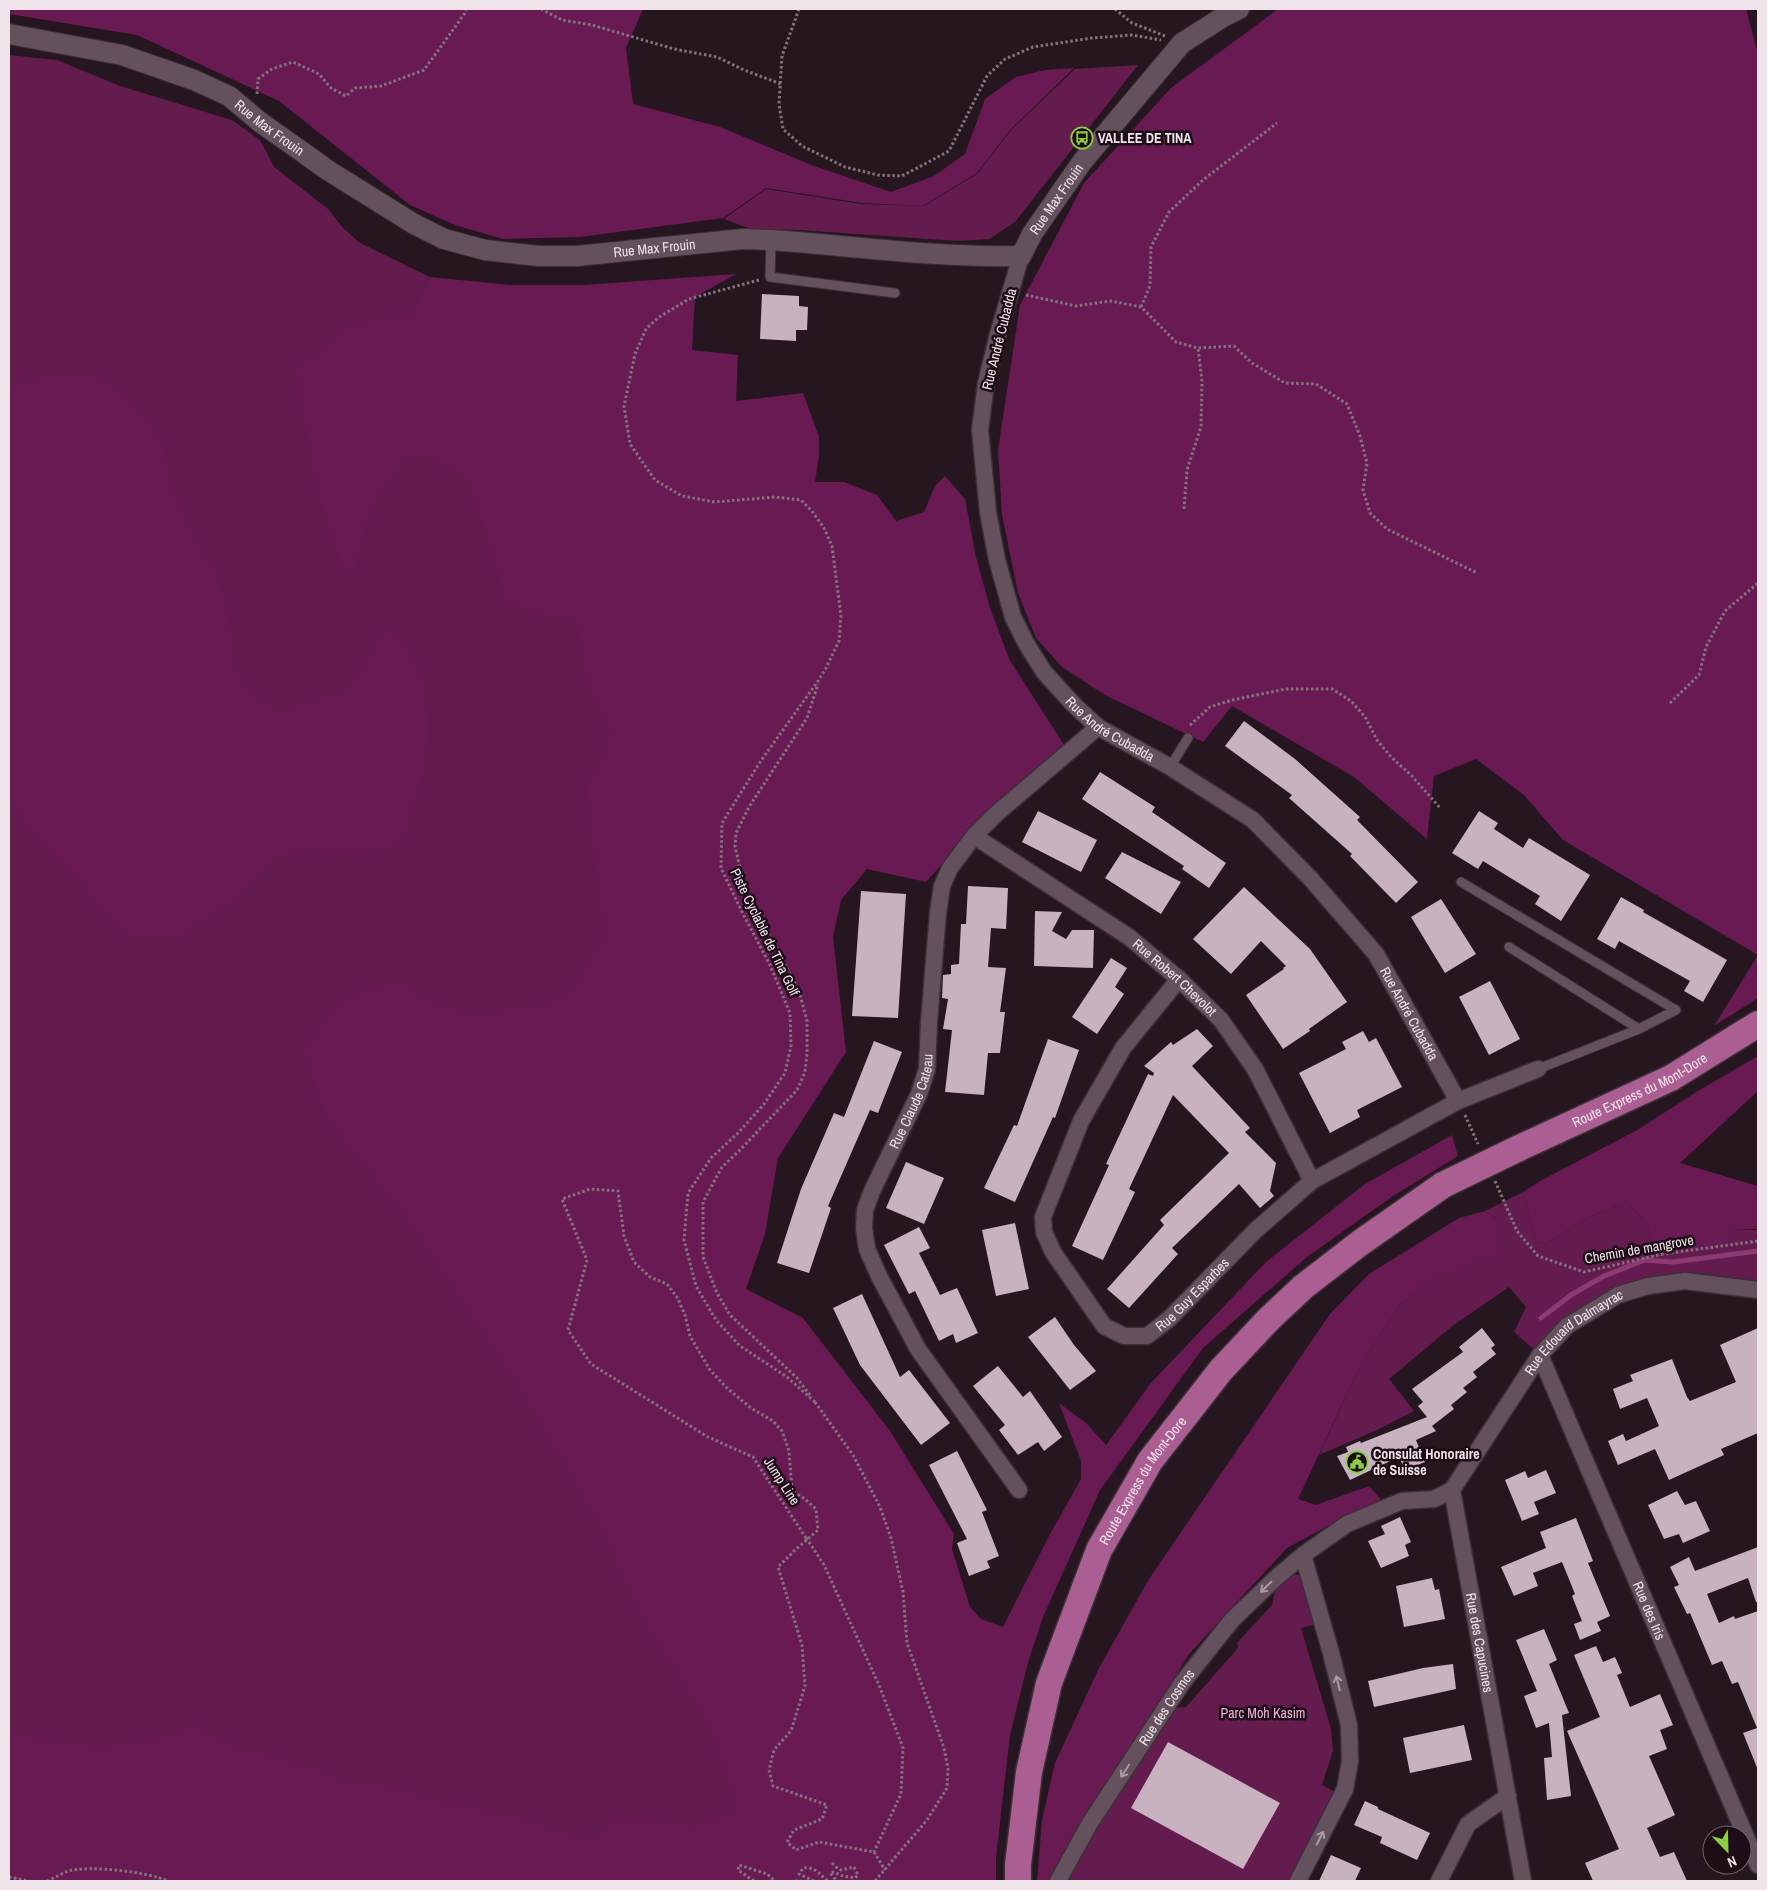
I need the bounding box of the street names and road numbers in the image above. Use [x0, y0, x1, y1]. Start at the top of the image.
street label: Rue Max Frouin [231, 96, 308, 160]
street label: Rue Max Frouin [1025, 160, 1087, 238]
street label: Rue Max Frouin [612, 235, 696, 261]
street label: Rue André Cubadda [978, 286, 1020, 392]
street label: Rue André Cubadda [1062, 693, 1158, 766]
street label: Piste Cyclable de Tina Golf [726, 865, 804, 999]
street label: Rue Robert Chevolot [1129, 935, 1221, 1020]
street label: Rue André Cubadda [1376, 964, 1443, 1064]
street label: Route Express du Mont-Dore [1569, 1049, 1710, 1131]
street label: Rue Claude Cateau [885, 1053, 937, 1151]
street label: Chemin de mangrove [1583, 1231, 1695, 1267]
street label: Rue Guy Esparbes [1152, 1254, 1233, 1335]
street label: Rue Edouard Dalmayrac [1520, 1285, 1625, 1379]
street label: Route Express du Mont-Dore [1095, 1413, 1190, 1548]
street label: Jump Line [760, 1454, 804, 1508]
street label: Rue des Iris [1629, 1579, 1670, 1643]
street label: Rue des Capucines [1462, 1591, 1498, 1694]
street label: Rue des Cosmos [1134, 1665, 1199, 1749]

